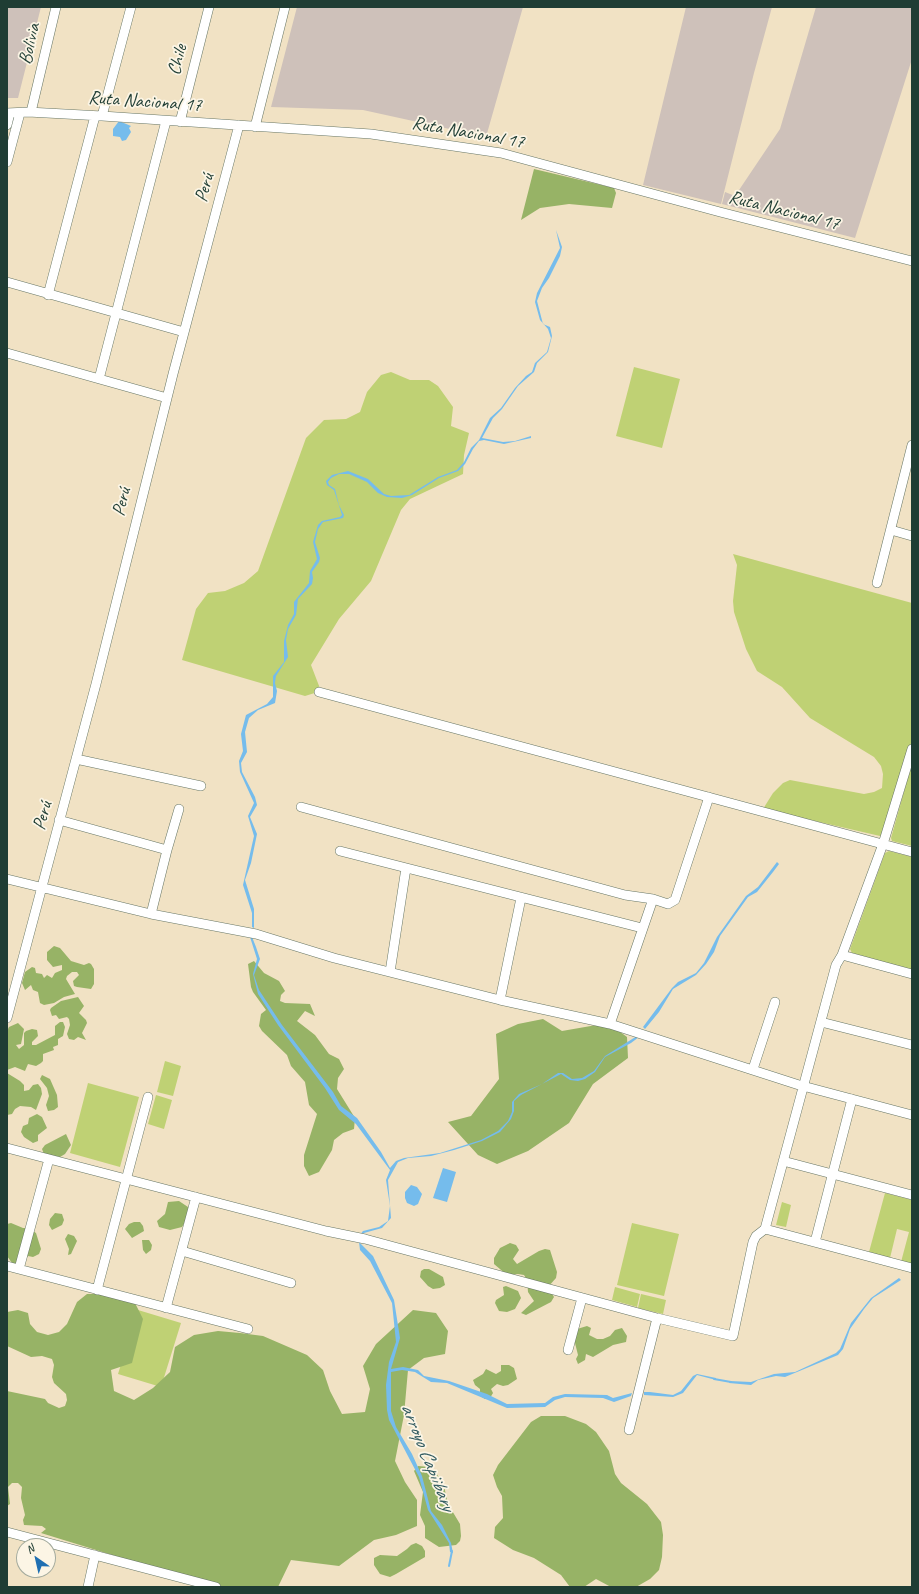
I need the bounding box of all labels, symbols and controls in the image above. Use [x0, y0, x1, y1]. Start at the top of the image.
street label: Bolivia [14, 21, 46, 67]
street label: Chile [163, 42, 193, 78]
street label: Ruta Nacional 17 [88, 87, 202, 117]
street label: Ruta Nacional 17 [410, 112, 526, 154]
street label: Perú [190, 171, 220, 205]
street label: Ruta Nacional 17 [726, 186, 842, 236]
street label: Perú [107, 485, 137, 519]
street label: Perú [28, 799, 58, 833]
water label: arroyo Capiibary [395, 1400, 459, 1514]
north arrow [16, 1538, 56, 1578]
text: N [23, 1541, 37, 1557]

